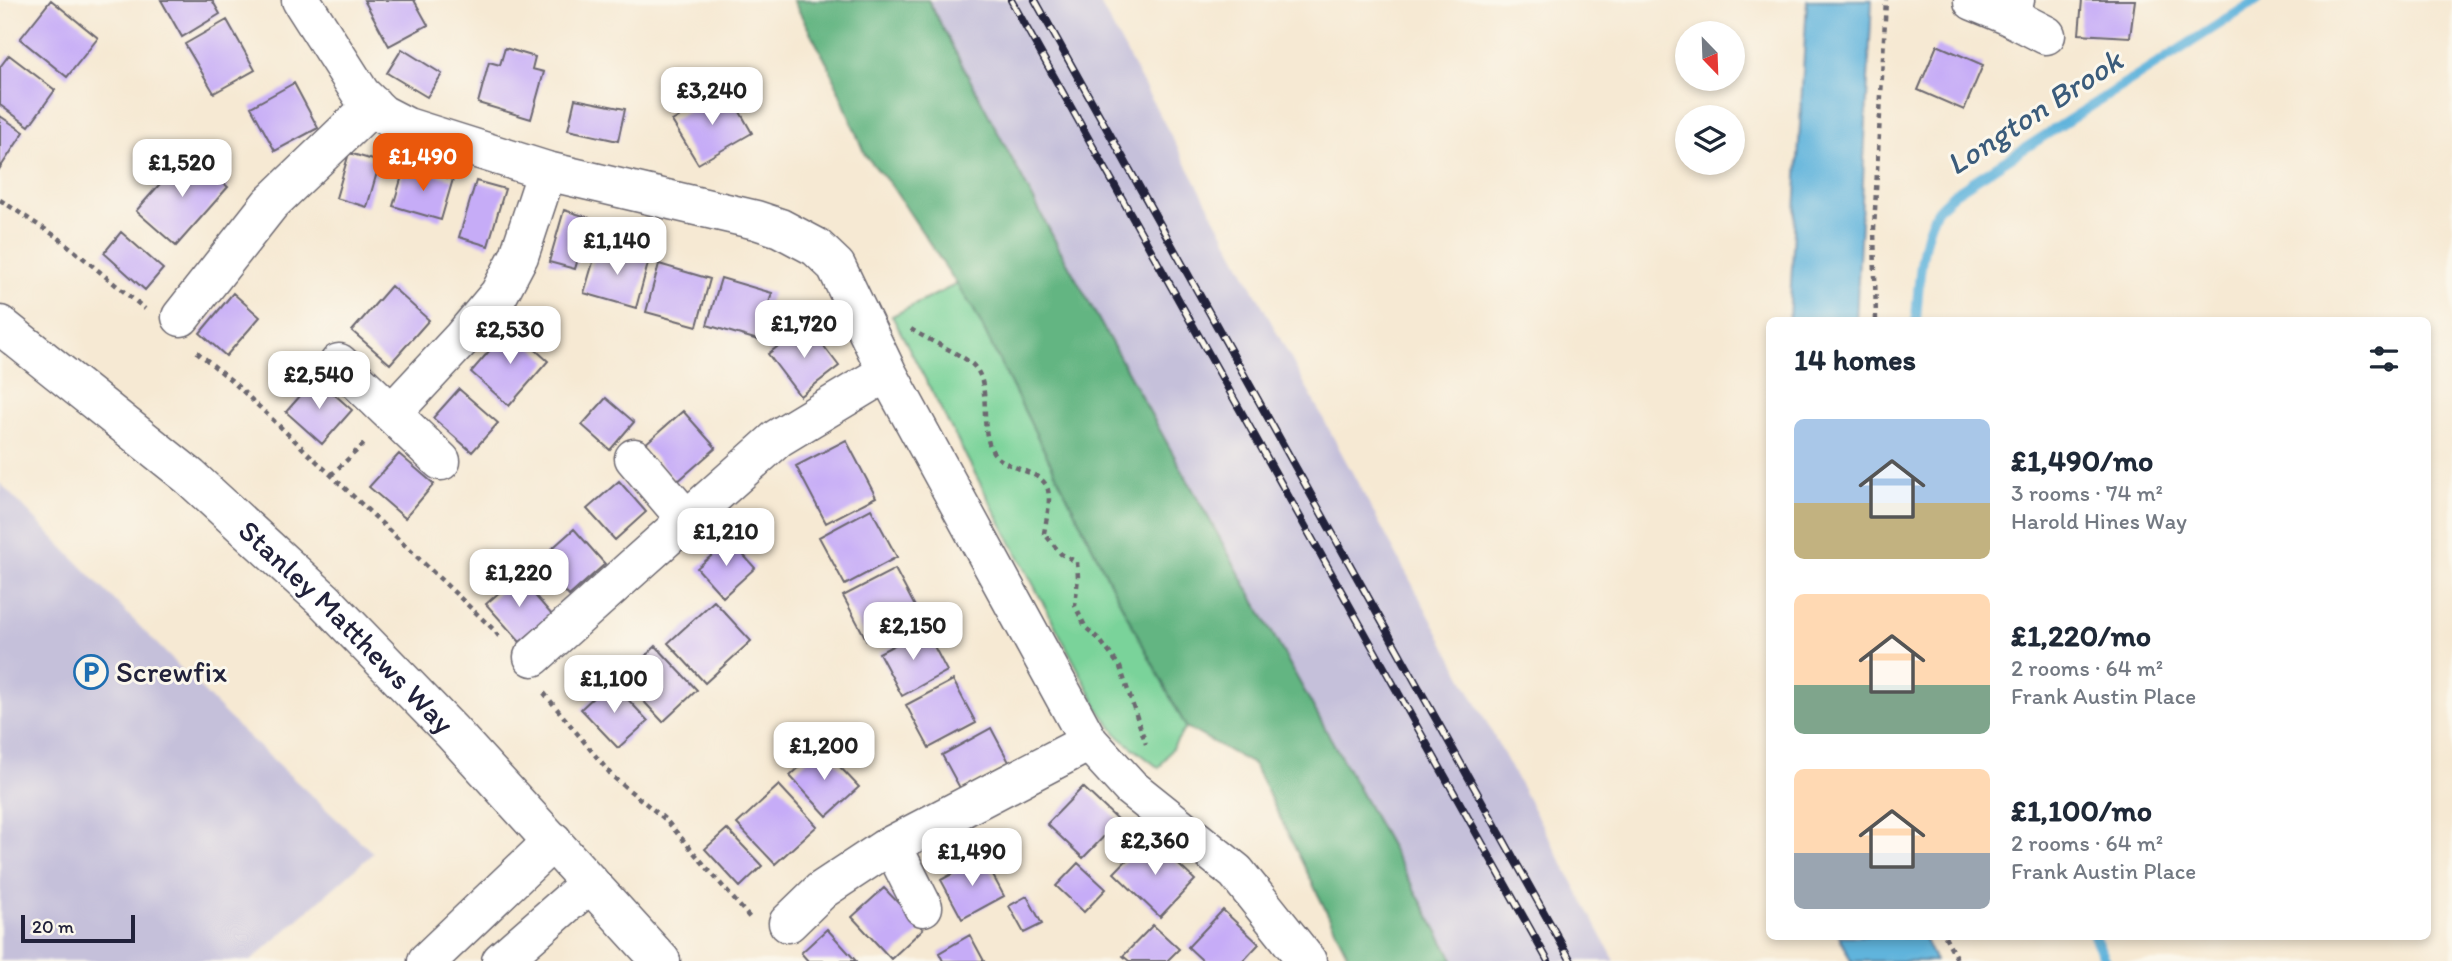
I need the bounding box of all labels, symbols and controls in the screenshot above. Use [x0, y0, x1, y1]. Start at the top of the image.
north arrow [1675, 21, 1745, 91]
map controls [1675, 21, 1745, 175]
water label: Longton Brook [1939, 40, 2130, 183]
pin: £3,240 [655, 68, 769, 127]
text: £3,240 [677, 76, 747, 104]
button: layers [1675, 105, 1745, 175]
pin: £1,490 [366, 134, 480, 193]
pin: £1,520 [125, 140, 239, 199]
text: £1,490 [389, 142, 457, 170]
text: £1,520 [149, 148, 215, 176]
pin: £1,140 [560, 218, 674, 277]
text: £1,140 [583, 226, 651, 254]
pin: £1,720 [747, 300, 861, 360]
pin: £2,530 [453, 306, 567, 366]
text: £1,720 [771, 309, 837, 337]
text: £2,530 [476, 315, 544, 343]
icon: filters [2365, 340, 2403, 378]
text: 14 homes [1794, 341, 1916, 378]
pin: £2,540 [262, 352, 376, 411]
text: £2,540 [284, 360, 354, 388]
text: £1,490/mo [2011, 442, 2153, 479]
icon: home [1850, 447, 1934, 531]
text: 3 rooms · 74 m² [2011, 479, 2163, 507]
text: Harold Hines Way [2011, 507, 2187, 535]
pin: £1,210 [669, 508, 783, 568]
street label: Stanley Matthews Way [231, 512, 462, 741]
text: £1,210 [693, 517, 759, 545]
pin: £1,220 [462, 550, 576, 609]
text: £1,220 [486, 558, 552, 586]
pin: £2,150 [856, 602, 970, 662]
text: £2,150 [880, 611, 946, 639]
text: £1,220/mo [2011, 617, 2151, 654]
icon: home [1850, 622, 1934, 706]
parking icon: Screwfix [72, 653, 110, 691]
place label: Screwfix [116, 653, 227, 690]
text: 2 rooms · 64 m² [2011, 654, 2163, 682]
pin: £1,100 [557, 656, 671, 715]
text: £1,100 [580, 664, 648, 692]
text: Frank Austin Place [2011, 682, 2196, 710]
pin: £1,200 [767, 722, 881, 782]
text: £1,200 [790, 731, 858, 759]
text: £1,100/mo [2011, 792, 2152, 829]
icon: home [1850, 797, 1934, 881]
pin: £2,360 [1098, 818, 1212, 877]
text: £2,360 [1121, 826, 1189, 854]
pin: £1,490 [915, 828, 1029, 888]
text: 2 rooms · 64 m² [2011, 829, 2163, 857]
text: £1,490 [938, 837, 1006, 865]
text: Frank Austin Place [2011, 857, 2196, 885]
scale bar [21, 912, 135, 944]
text: 20 m [32, 915, 74, 938]

